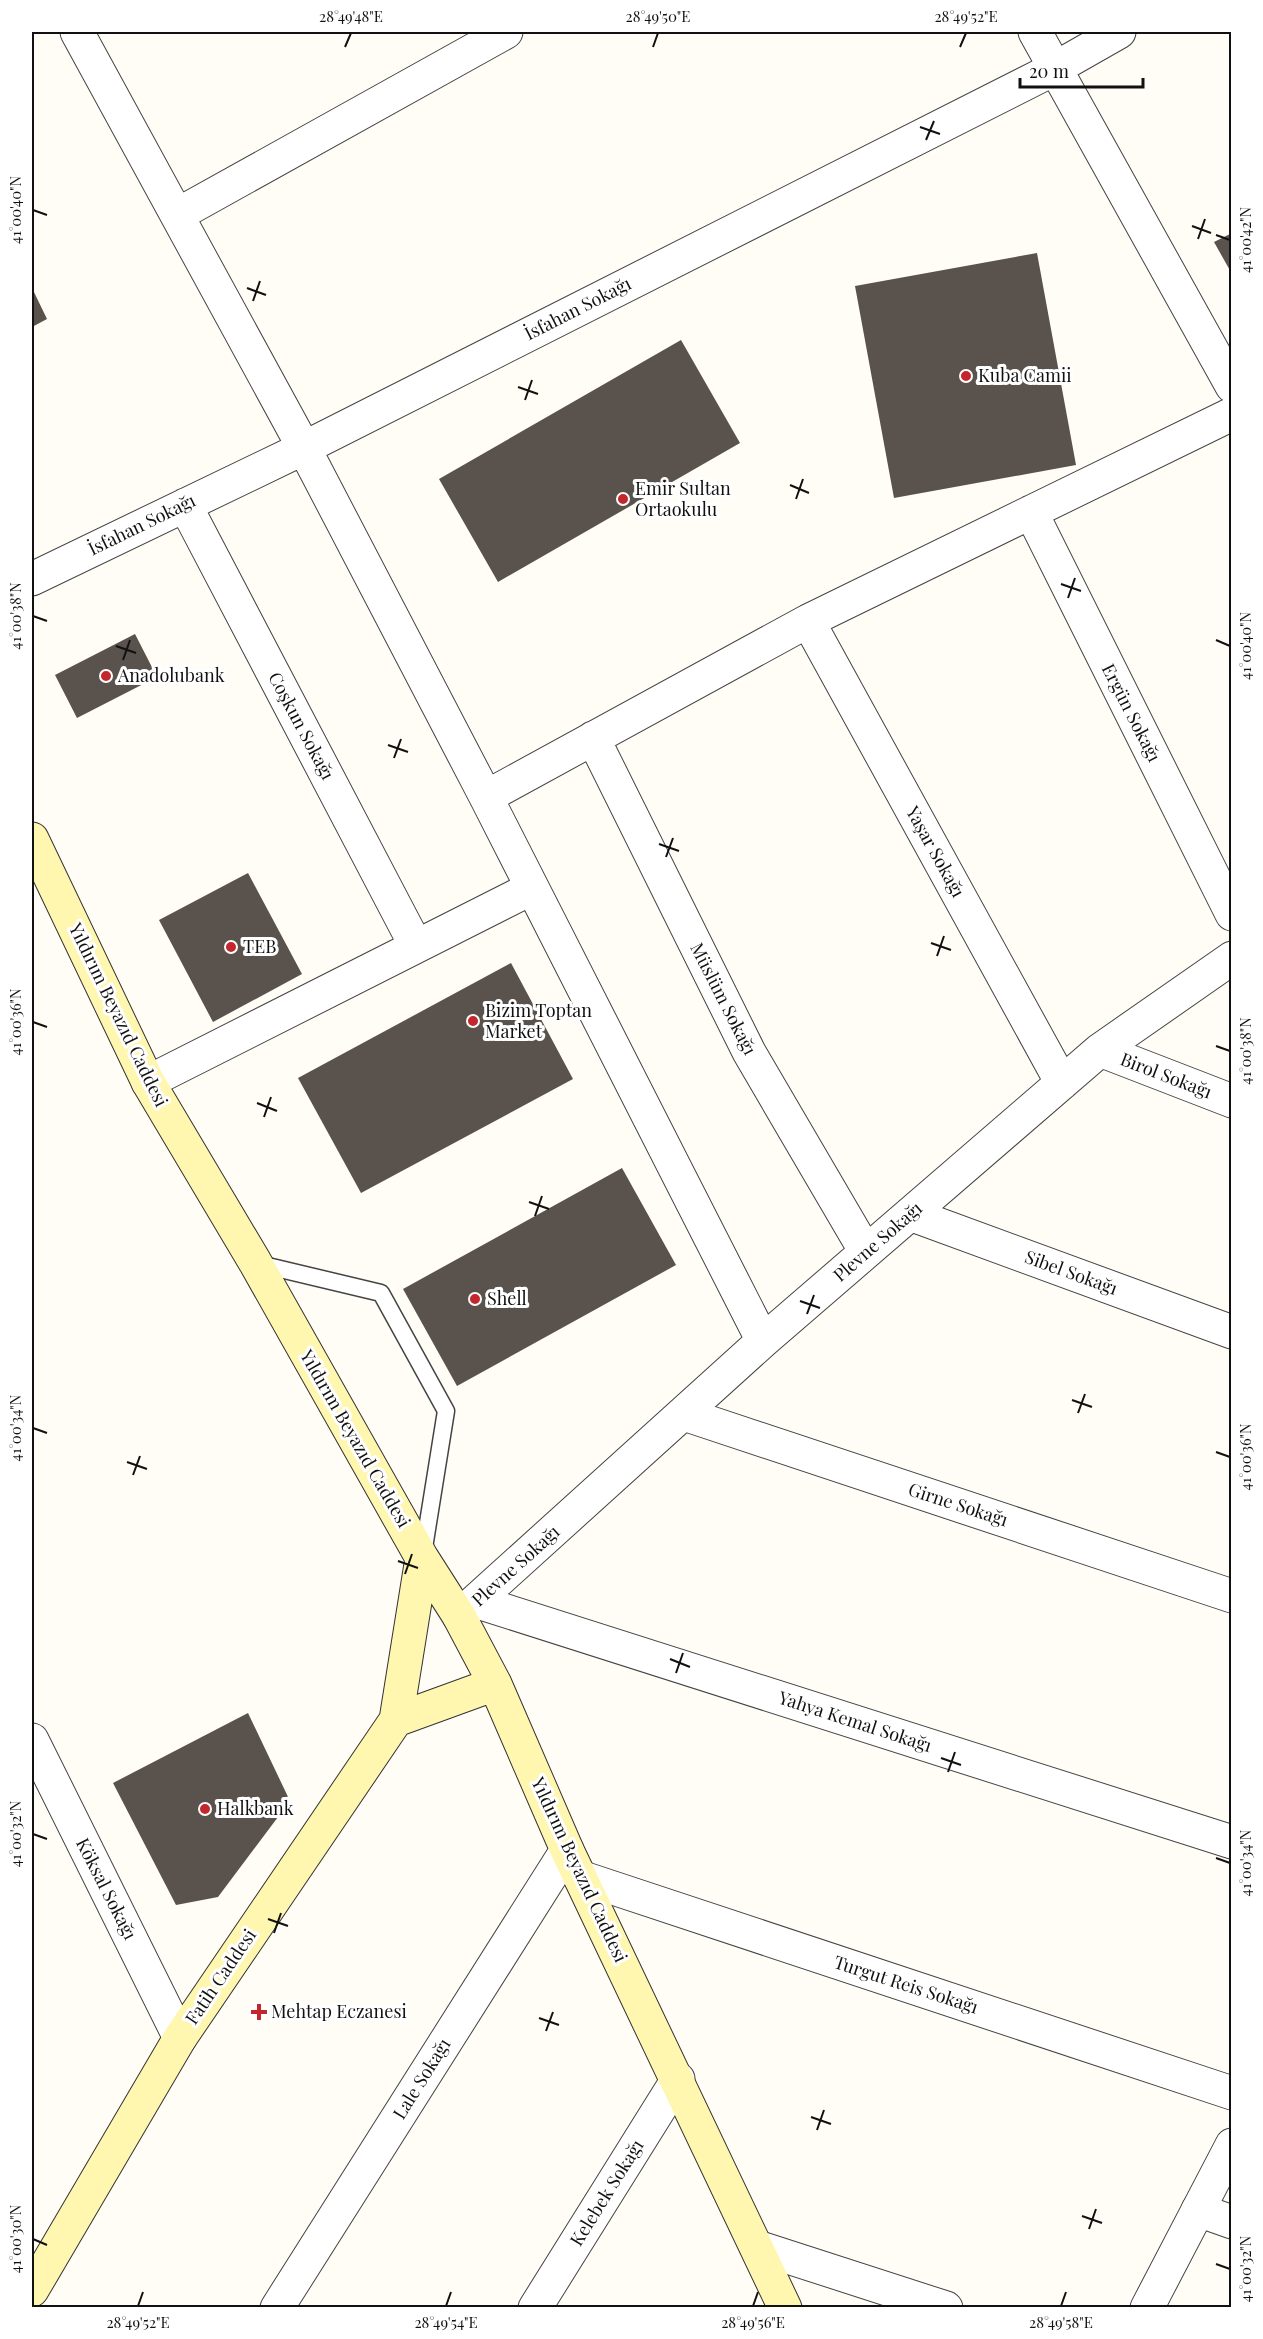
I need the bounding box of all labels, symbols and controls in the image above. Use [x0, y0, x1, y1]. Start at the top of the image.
text: 28°49'48"E [319, 6, 383, 26]
text: 28°49'50"E [626, 6, 690, 26]
text: 28°49'52"E [934, 6, 998, 26]
scale bar [1020, 51, 1143, 89]
text: 20 m [1029, 59, 1069, 83]
text: 41°00'40"N [5, 176, 25, 244]
text: 41°00'42"N [1235, 206, 1255, 273]
street label: İsfahan Sokağı [520, 271, 635, 345]
place label: Kuba Camii [978, 363, 1072, 387]
marker: Kuba Camii [959, 369, 973, 383]
place label: Emir Sultan Ortaokulu [635, 476, 731, 521]
street label: İsfahan Sokağı [84, 488, 199, 560]
marker: Emir Sultan Ortaokulu [616, 492, 630, 506]
text: 41°00'38"N [5, 582, 25, 650]
text: 41°00'40"N [1235, 612, 1255, 680]
street label: Ergün Sokağı [1097, 659, 1167, 766]
place label: Anadolubank [117, 663, 225, 687]
street label: Coşkun Sokağı [263, 667, 340, 784]
marker: Anadolubank [99, 669, 113, 683]
street label: Yaşar Sokağı [901, 801, 971, 901]
street label: Yıldırım Beyazıd Caddesi [64, 918, 174, 1110]
place label: TEB [243, 934, 276, 958]
street label: Müslüm Sokağı [685, 938, 762, 1059]
marker: TEB [224, 940, 238, 954]
text: 41°00'36"N [5, 988, 25, 1056]
place label: Bizim Toptan Market [485, 998, 592, 1043]
marker: Bizim Toptan Market [466, 1014, 480, 1028]
text: 41°00'38"N [1235, 1017, 1255, 1085]
street label: Birol Sokağı [1117, 1047, 1216, 1104]
street label: Plevne Sokağı [828, 1196, 927, 1287]
street label: Sibel Sokağı [1022, 1244, 1121, 1300]
place label: Shell [487, 1286, 527, 1310]
marker: Shell [468, 1292, 482, 1306]
street label: Yıldırım Beyazıd Caddesi [295, 1344, 417, 1532]
text: 41°00'34"N [5, 1394, 25, 1461]
text: 41°00'36"N [1235, 1423, 1255, 1491]
street label: Girne Sokağı [906, 1477, 1011, 1531]
street label: Plevne Sokağı [466, 1519, 564, 1611]
street label: Yahya Kemal Sokağı [775, 1685, 935, 1757]
street label: Yıldırım Beyazıd Caddesi [526, 1772, 633, 1966]
place label: Halkbank [217, 1796, 294, 1820]
text: 41°00'32"N [5, 1800, 25, 1867]
marker: Halkbank [198, 1802, 212, 1816]
text: 41°00'34"N [1235, 1829, 1255, 1896]
street label: Köksal Sokağı [71, 1834, 143, 1943]
street label: Fatih Caddesi [179, 1924, 261, 2029]
street label: Turgut Reis Sokağı [831, 1949, 982, 2019]
place label: Mehtap Eczanesi [271, 1999, 407, 2023]
marker: Mehtap Eczanesi [252, 2005, 266, 2019]
street label: Lale Sokağı [387, 2034, 455, 2123]
street label: Kelebek Sokağı [564, 2135, 648, 2250]
text: 41°00'30"N [5, 2204, 25, 2273]
text: 41°00'32"N [1235, 2235, 1255, 2302]
text: 28°49'52"E [106, 2312, 170, 2332]
text: 28°49'54"E [414, 2312, 478, 2332]
text: 28°49'56"E [721, 2312, 785, 2332]
text: 28°49'58"E [1029, 2312, 1093, 2332]

